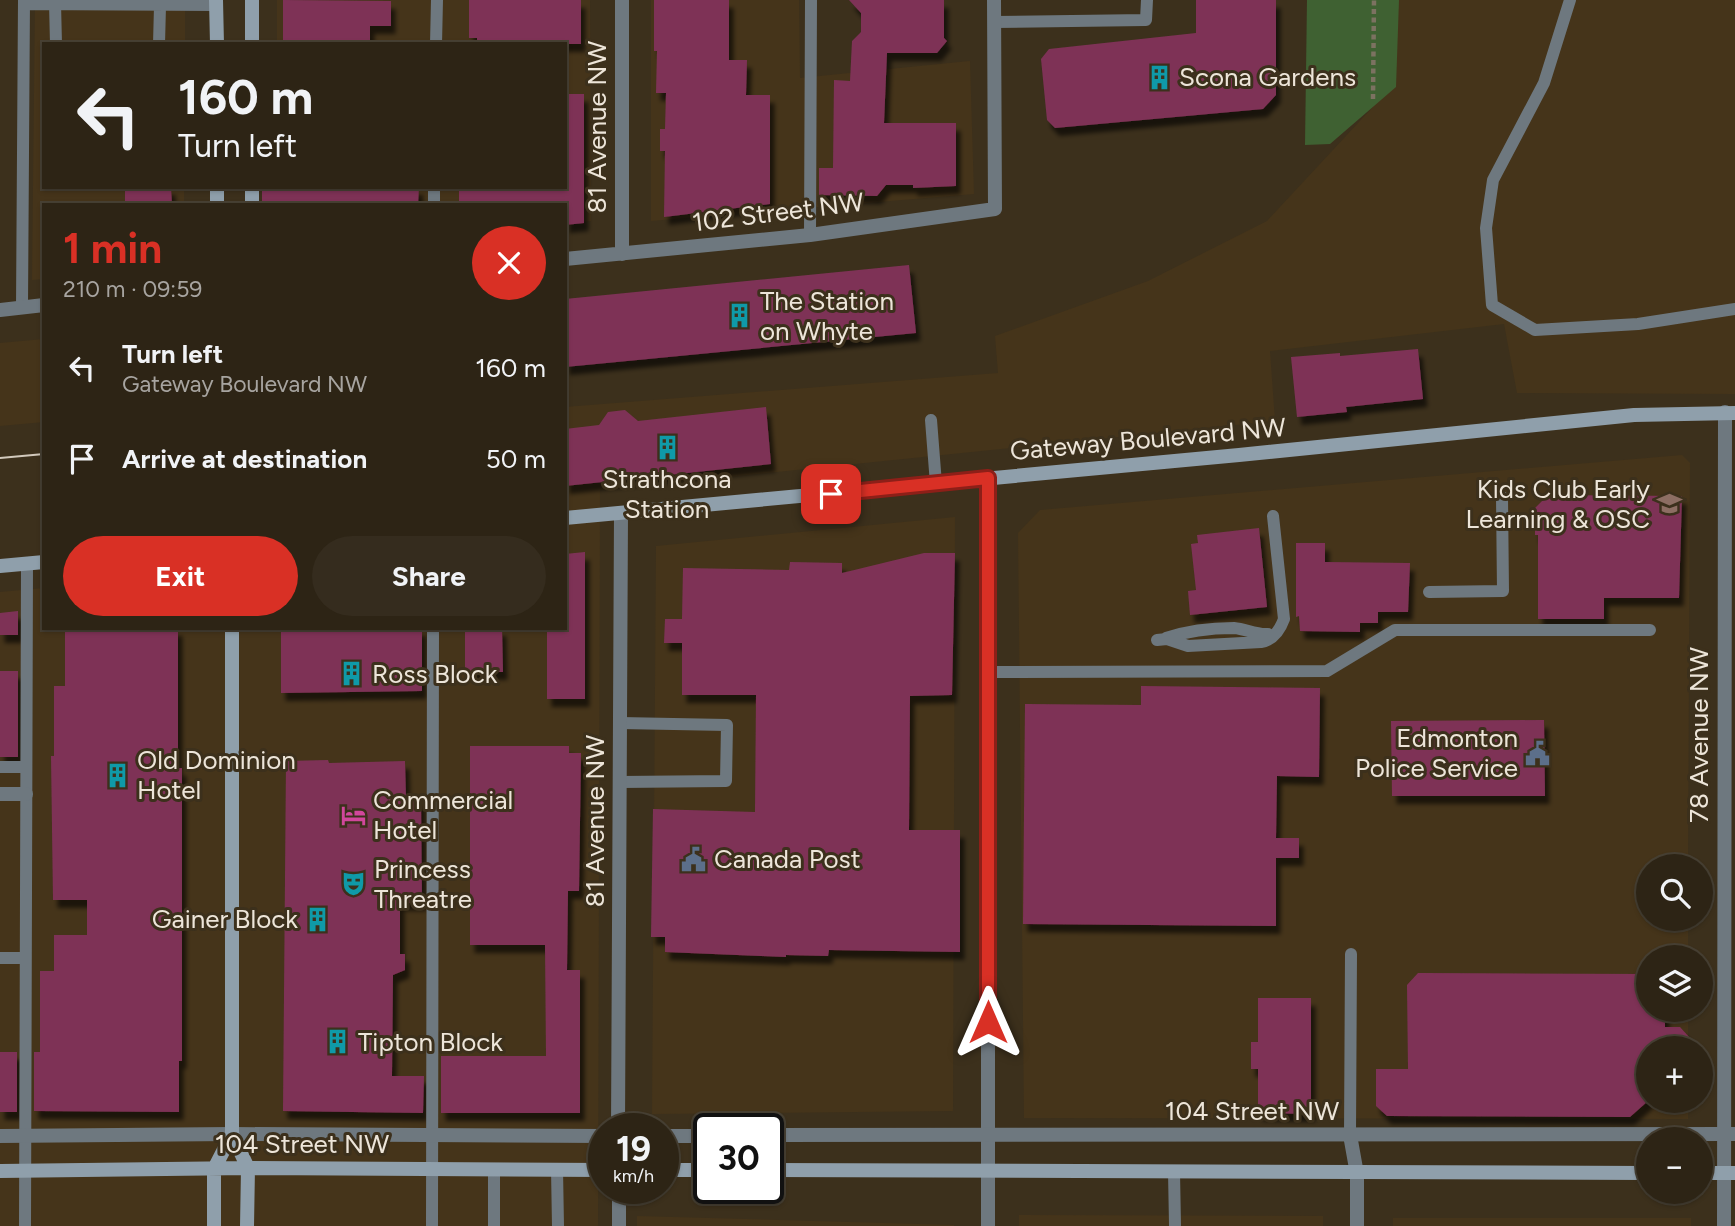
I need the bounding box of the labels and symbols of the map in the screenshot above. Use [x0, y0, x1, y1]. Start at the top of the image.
street label: 81 Avenue NW [581, 41, 613, 213]
place label: Scona Gardens [1179, 61, 1356, 93]
building icon: Scona Gardens [1145, 63, 1173, 91]
street label: 102 Street NW [690, 186, 866, 238]
place label: The Station on Whyte [760, 285, 894, 347]
building icon: The Station on Whyte [726, 302, 754, 330]
street label: Gateway Boulevard NW [1009, 411, 1287, 467]
building icon: Strathcona Station [653, 433, 681, 461]
place label: Strathcona Station [602, 463, 732, 525]
pin [801, 464, 861, 524]
place label: Kids Club Early Learning & OSC [1465, 473, 1650, 535]
school or university icon: Kids Club Early Learning & OSC [1656, 490, 1684, 518]
street label: 78 Avenue NW [1683, 647, 1715, 823]
place label: Ross Block [372, 658, 498, 690]
building icon: Ross Block [338, 660, 366, 688]
place label: Edmonton Police Service [1355, 722, 1518, 784]
street label: 81 Avenue NW [579, 735, 611, 907]
public building icon: Edmonton Police Service [1524, 739, 1552, 767]
place label: Old Dominion Hotel [137, 744, 296, 806]
building icon: Old Dominion Hotel [103, 761, 131, 789]
place label: Commercial Hotel [373, 784, 513, 846]
hotel icon: Commercial Hotel [339, 801, 367, 829]
place label: Canada Post [714, 843, 861, 875]
public building icon: Canada Post [680, 845, 708, 873]
place label: Princess Threatre [374, 853, 472, 915]
theatre icon: Princess Threatre [340, 870, 368, 898]
place label: Gainer Block [152, 903, 298, 935]
building icon: Gainer Block [304, 905, 332, 933]
position arrow [951, 985, 1025, 1059]
place label: Tipton Block [358, 1026, 503, 1058]
building icon: Tipton Block [324, 1028, 352, 1056]
street label: 104 Street NW [1165, 1095, 1339, 1127]
speed limit sign: 30 [693, 1113, 784, 1204]
street label: 104 Street NW [215, 1128, 389, 1160]

